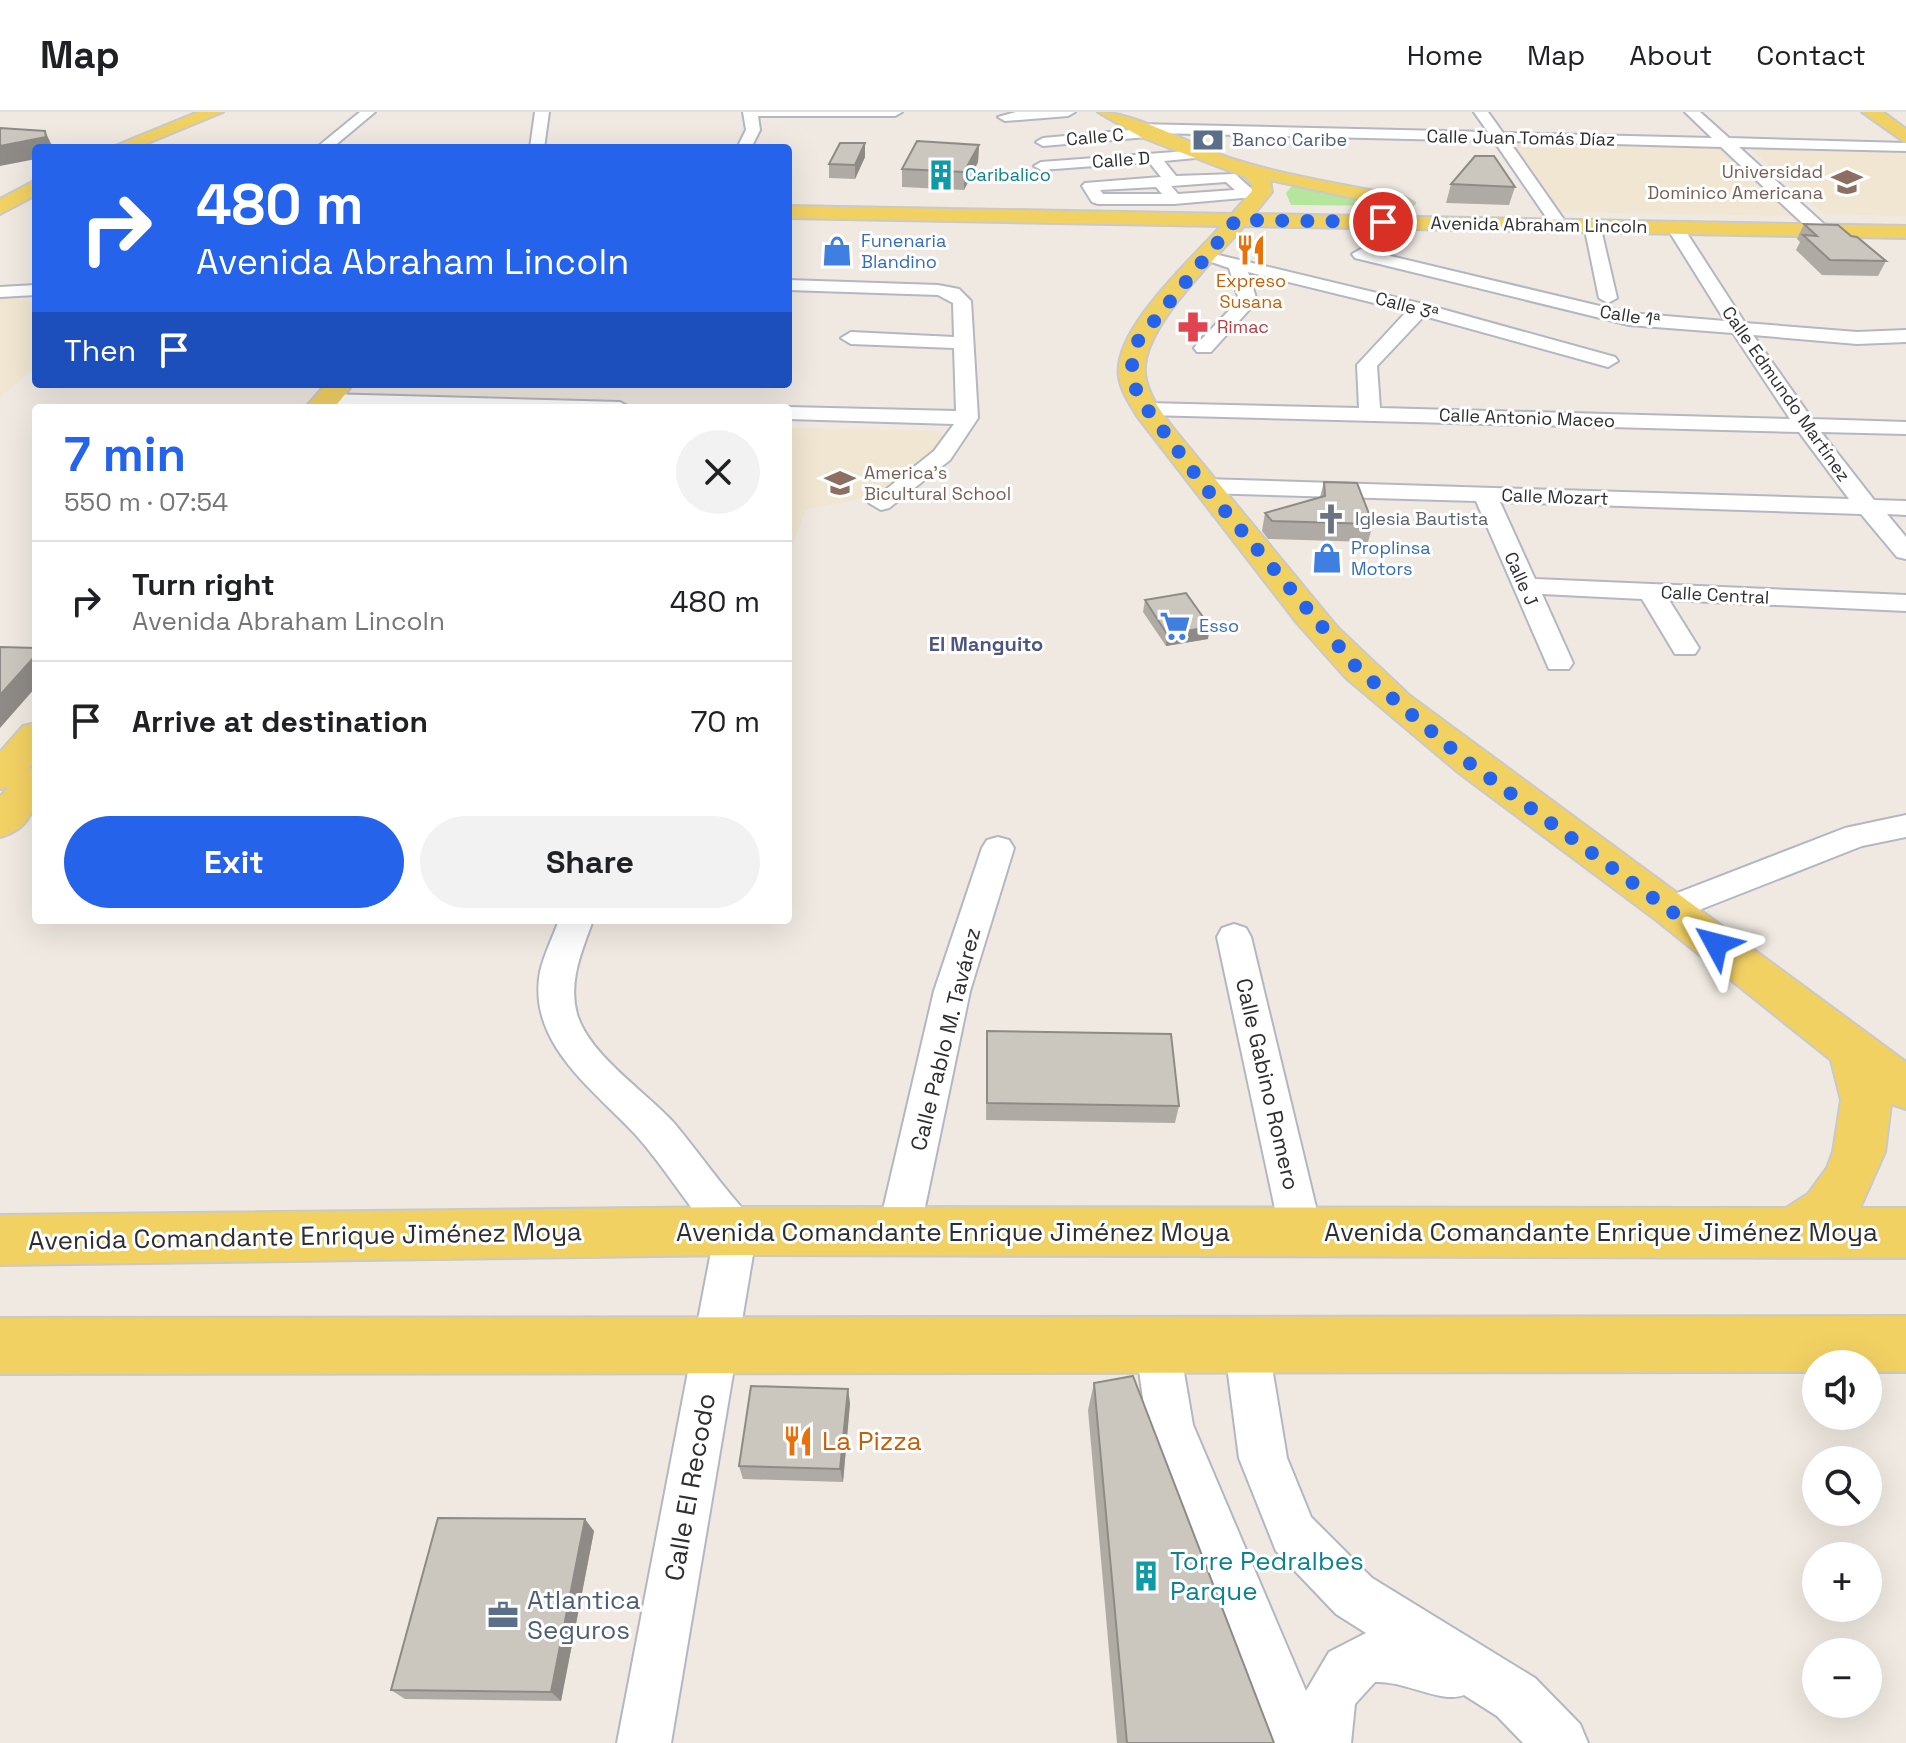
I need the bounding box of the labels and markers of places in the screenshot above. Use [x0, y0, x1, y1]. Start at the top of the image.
bank icon: Banco Caribe [1191, 123, 1225, 157]
place label: Banco Caribe [1232, 128, 1347, 151]
building icon: Caribalico [924, 158, 958, 192]
place label: Universidad Dominico Americana [1647, 160, 1823, 204]
place label: Caribalico [965, 163, 1051, 186]
school or university icon: Universidad Dominico Americana [1830, 165, 1864, 199]
pin [1349, 188, 1417, 256]
place label: Funenaria Blandino [861, 229, 946, 273]
restaurant icon: Expreso Susana [1234, 233, 1268, 267]
shop icon: Funenaria Blandino [820, 234, 854, 268]
place label: Expreso Susana [1216, 269, 1286, 313]
pharmacy icon: Rimac [1176, 310, 1210, 344]
place label: Rimac [1217, 315, 1269, 338]
place label: America's Bicultural School [864, 461, 1011, 505]
school or university icon: America's Bicultural School [823, 466, 857, 500]
church icon: Iglesia Bautista [1314, 502, 1348, 536]
place label: Iglesia Bautista [1355, 507, 1488, 530]
place label: Proplinsa Motors [1351, 536, 1431, 580]
shop icon: Proplinsa Motors [1310, 541, 1344, 575]
supermarket icon: Esso [1158, 609, 1192, 643]
place label: Esso [1199, 614, 1239, 637]
restaurant icon: La Pizza [781, 1424, 815, 1458]
place label: La Pizza [822, 1424, 922, 1458]
place label: Torre Pedralbes Parque [1170, 1544, 1364, 1608]
building icon: Torre Pedralbes Parque [1129, 1559, 1163, 1593]
place label: Atlantica Seguros [527, 1583, 641, 1647]
office icon: Atlantica Seguros [486, 1598, 520, 1632]

